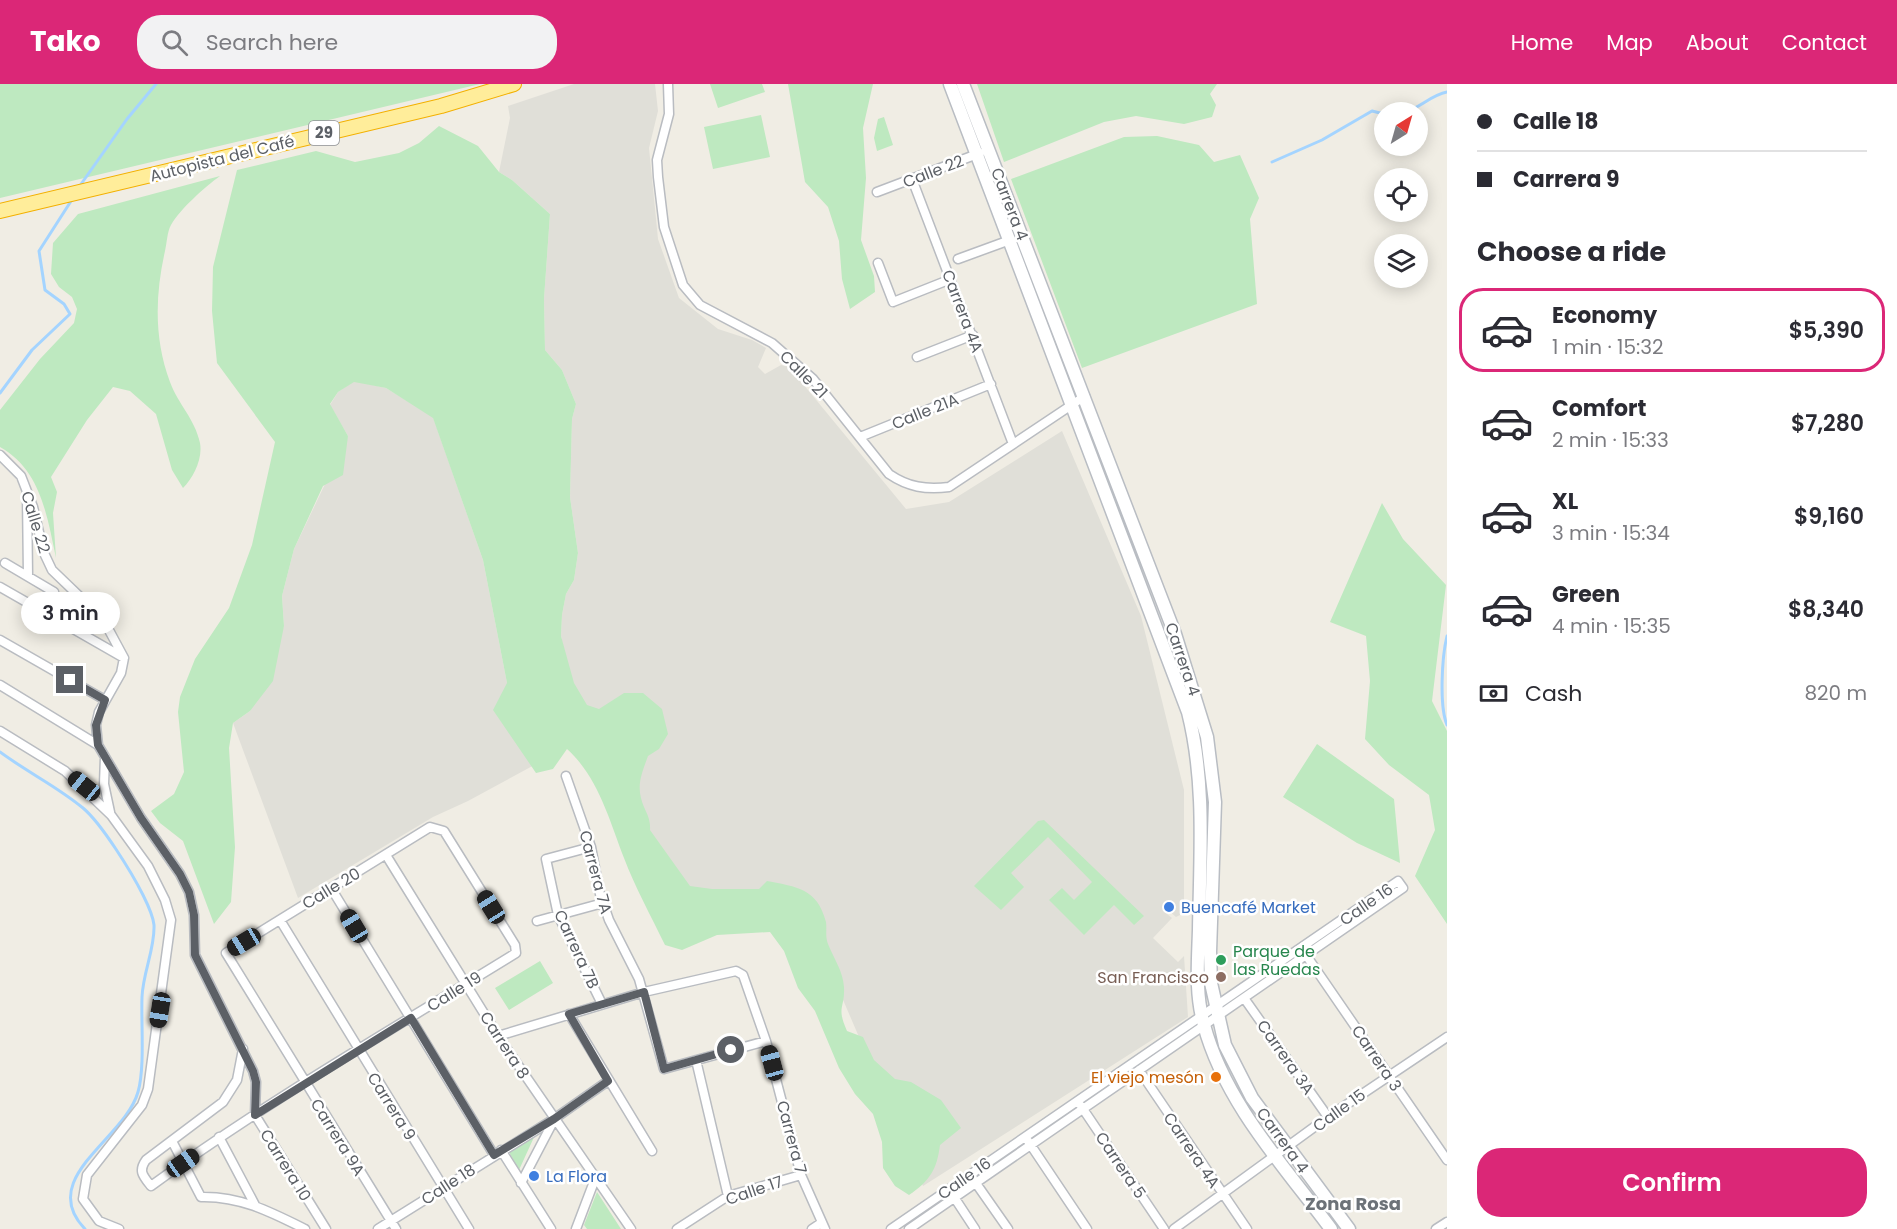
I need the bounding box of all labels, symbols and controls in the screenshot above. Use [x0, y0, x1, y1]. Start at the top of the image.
search box [137, 15, 557, 69]
text: Tako [30, 22, 101, 61]
icon: search [158, 26, 191, 59]
text: Search here [206, 27, 338, 58]
text: Home [1511, 28, 1573, 57]
text: Map [1606, 28, 1653, 57]
text: About [1686, 28, 1749, 57]
text: Contact [1782, 28, 1867, 57]
north arrow [1374, 102, 1428, 156]
map controls [1374, 102, 1428, 288]
text: Calle 18 [1513, 106, 1598, 137]
road number: 29 [309, 121, 339, 145]
street label: Autopista del Café [147, 129, 297, 188]
street label: Calle 22 [899, 149, 967, 194]
text: Carrera 9 [1513, 164, 1620, 195]
street label: Carrera 4 [985, 165, 1034, 244]
button: locate [1374, 168, 1428, 222]
text: Choose a ride [1477, 233, 1666, 270]
button: layers [1374, 234, 1428, 288]
street label: Carrera 4A [936, 266, 989, 356]
text: Economy [1552, 300, 1657, 331]
icon: car [1480, 303, 1534, 357]
text: $5,390 [1789, 315, 1864, 346]
text: 1 min · 15:32 [1552, 333, 1663, 361]
street label: Calle 21 [774, 345, 833, 404]
street label: Calle 21A [888, 388, 962, 435]
text: Comfort [1552, 393, 1646, 424]
icon: car [1480, 396, 1534, 450]
text: $7,280 [1791, 408, 1864, 439]
text: 2 min · 15:33 [1552, 426, 1669, 454]
text: XL [1552, 486, 1578, 517]
street label: Calle 22 [15, 488, 56, 556]
icon: car [1480, 489, 1534, 543]
text: $9,160 [1794, 501, 1864, 532]
text: 3 min · 15:34 [1552, 519, 1670, 547]
text: Green [1552, 579, 1620, 610]
icon: car [1480, 582, 1534, 636]
callout: 3 min [20, 593, 119, 635]
text: $8,340 [1788, 594, 1864, 625]
text: 3 min [42, 599, 99, 627]
text: 4 min · 15:35 [1552, 612, 1671, 640]
street label: Carrera 4 [1159, 619, 1206, 699]
route end [56, 666, 83, 693]
icon: cash [1477, 677, 1510, 710]
text: Cash [1525, 678, 1582, 709]
text: 820 m [1804, 679, 1867, 707]
car [64, 768, 104, 804]
street label: Carrera 7A [573, 828, 618, 917]
street label: Calle 20 [298, 862, 365, 915]
street label: Calle 16 [1335, 878, 1398, 931]
car [474, 887, 508, 927]
place label: Buencafé Market [1181, 896, 1316, 919]
marker: Buencafé Market [1162, 900, 1176, 914]
car [337, 906, 371, 946]
street label: Carrera 7B [548, 906, 605, 993]
car [224, 925, 264, 959]
place label: Parque de las Ruedas [1233, 940, 1320, 981]
marker: Parque de las Ruedas [1214, 953, 1228, 967]
street label: Calle 19 [423, 966, 486, 1017]
place label: San Francisco [1097, 966, 1209, 989]
marker: San Francisco [1214, 970, 1228, 984]
car [148, 991, 172, 1029]
street label: Carrera 8 [474, 1007, 535, 1083]
street label: Carrera 3A [1251, 1015, 1320, 1099]
street label: Carrera 3 [1346, 1021, 1407, 1096]
route start [717, 1036, 744, 1063]
car [759, 1043, 785, 1083]
place label: El viejo mesón [1091, 1066, 1204, 1089]
street label: Carrera 9 [362, 1068, 422, 1145]
marker: El viejo mesón [1209, 1070, 1223, 1084]
street label: Calle 15 [1308, 1083, 1370, 1137]
street label: Carrera 9A [305, 1094, 370, 1180]
street label: Carrera 7 [771, 1098, 812, 1176]
street label: Carrera 4 [1251, 1103, 1314, 1178]
street label: Carrera 4A [1158, 1108, 1226, 1193]
street label: Carrera 10 [254, 1125, 317, 1206]
street label: Carrera 5 [1090, 1127, 1151, 1203]
car [163, 1145, 203, 1181]
button: Confirm [1477, 1148, 1867, 1217]
street label: Calle 16 [933, 1152, 996, 1205]
street label: Calle 18 [417, 1158, 480, 1211]
place label: La Flora [546, 1165, 607, 1188]
marker: La Flora [527, 1169, 541, 1183]
street label: Calle 17 [722, 1170, 786, 1211]
district label: Zona Rosa [1305, 1191, 1401, 1216]

